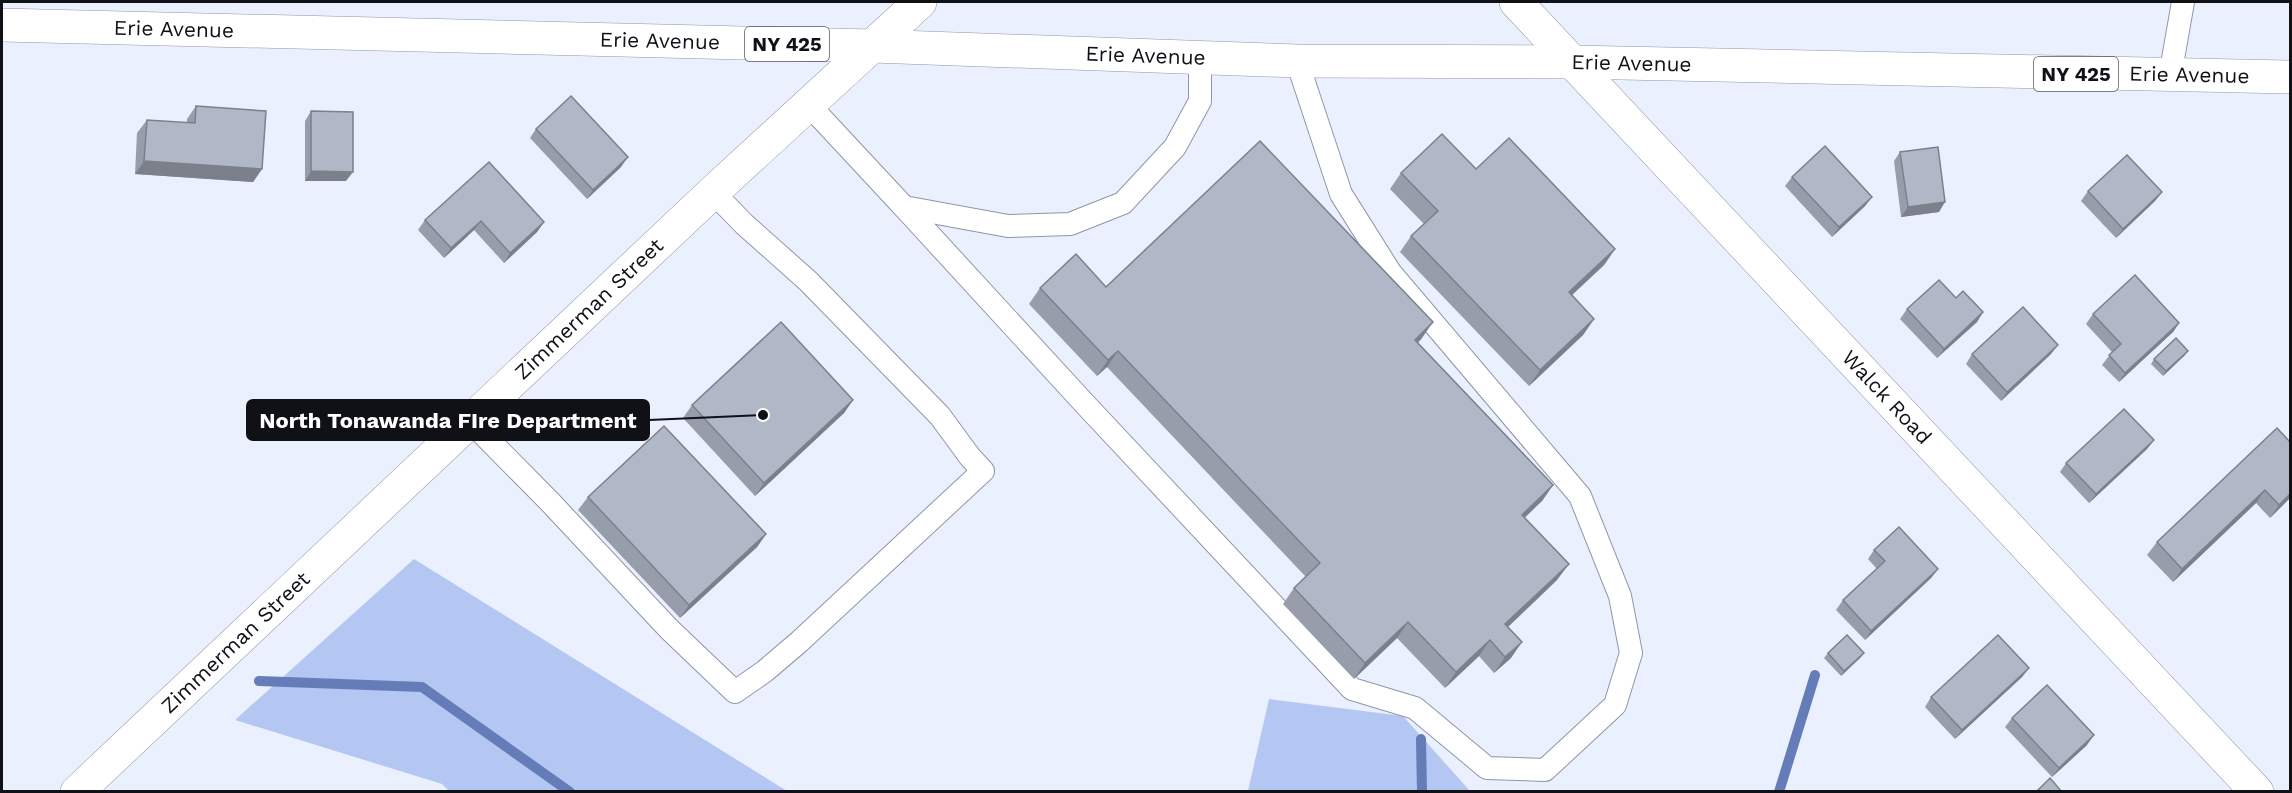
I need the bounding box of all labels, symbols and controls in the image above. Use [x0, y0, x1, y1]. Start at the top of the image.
street label: Erie Avenue [114, 15, 234, 43]
street label: Erie Avenue [599, 26, 720, 54]
road number: NY 425 [745, 27, 829, 61]
street label: Erie Avenue [1085, 41, 1206, 70]
street label: Erie Avenue [1571, 49, 1692, 76]
road number: NY 425 [2034, 57, 2118, 91]
street label: Erie Avenue [2129, 61, 2250, 88]
street label: Zimmerman Street [509, 232, 668, 385]
street label: Walck Road [1837, 345, 1937, 449]
callout: North Tonawanda FIre Department [247, 400, 649, 440]
text: North Tonawanda FIre Department [259, 408, 637, 433]
street label: Zimmerman Street [156, 566, 315, 718]

